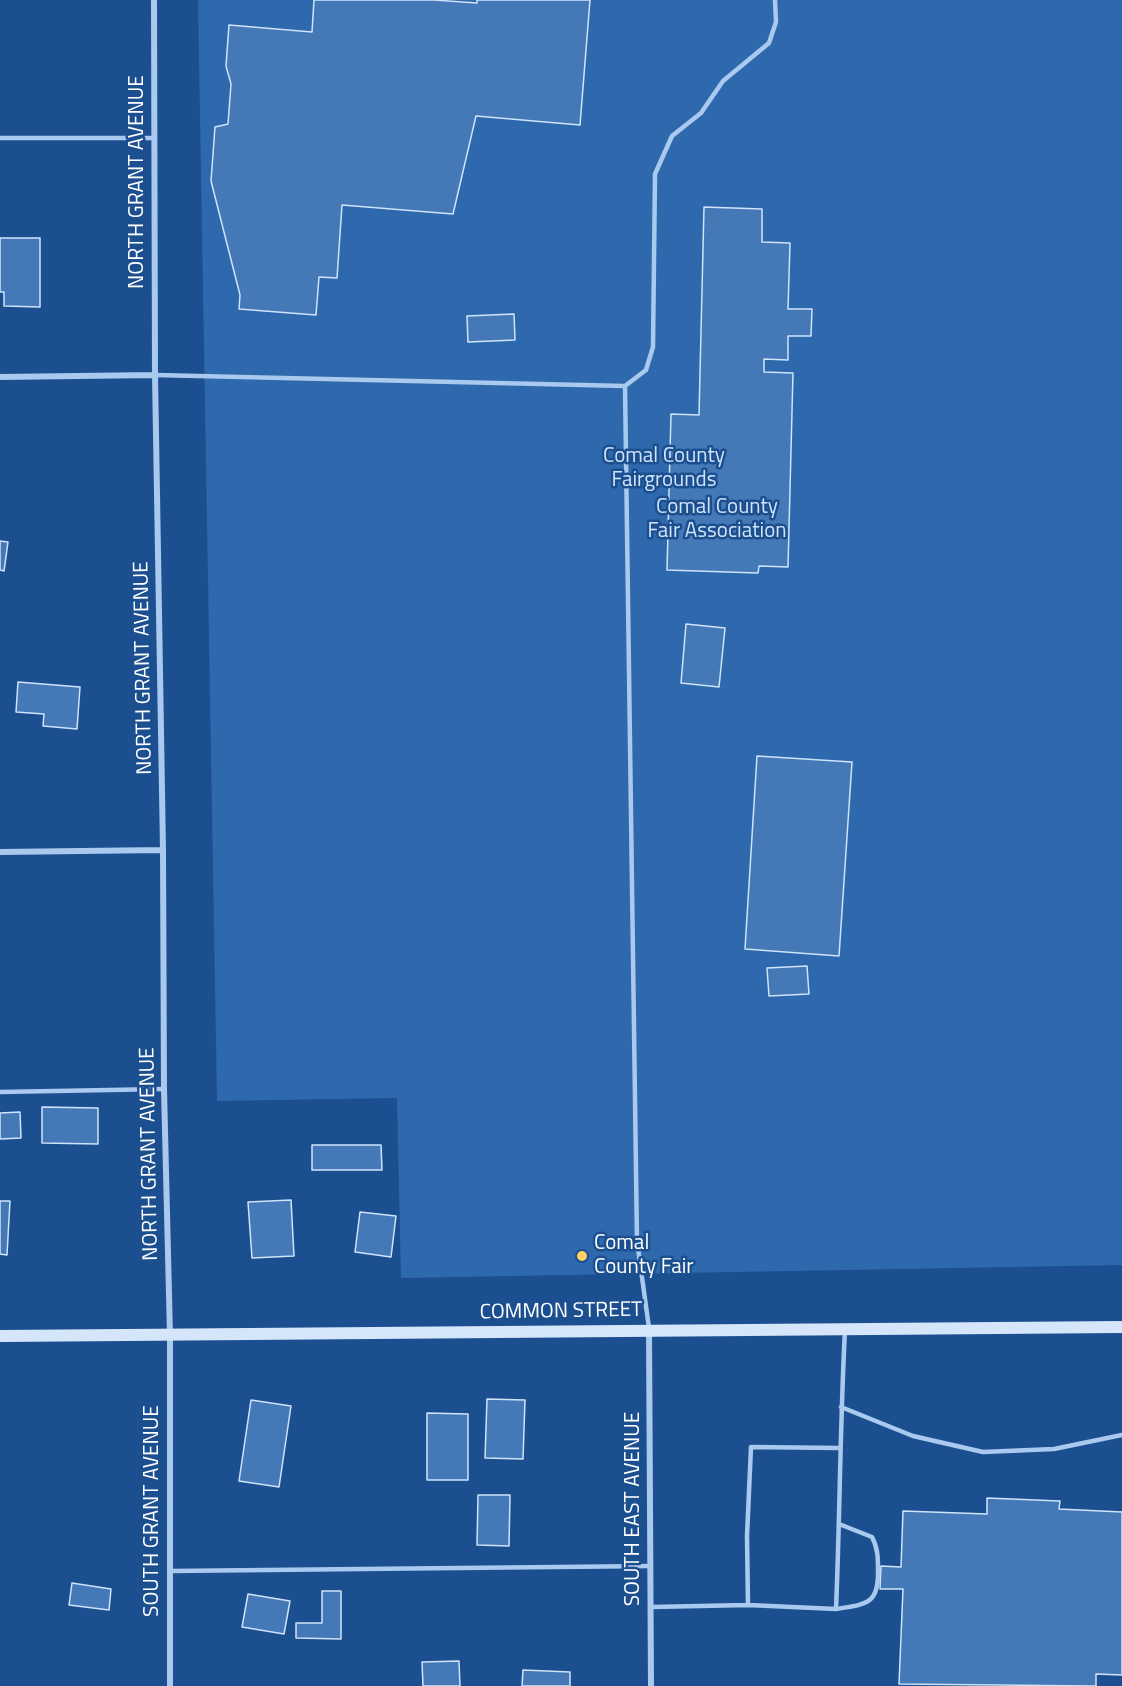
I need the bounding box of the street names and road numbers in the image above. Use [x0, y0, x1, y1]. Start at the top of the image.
street label: NORTH GRANT AVENUE [125, 75, 151, 289]
street label: NORTH GRANT AVENUE [130, 561, 158, 775]
street label: NORTH GRANT AVENUE [136, 1047, 164, 1261]
street label: COMMON STREET [479, 1298, 643, 1326]
street label: SOUTH GRANT AVENUE [140, 1405, 166, 1617]
street label: SOUTH EAST AVENUE [621, 1412, 647, 1606]

